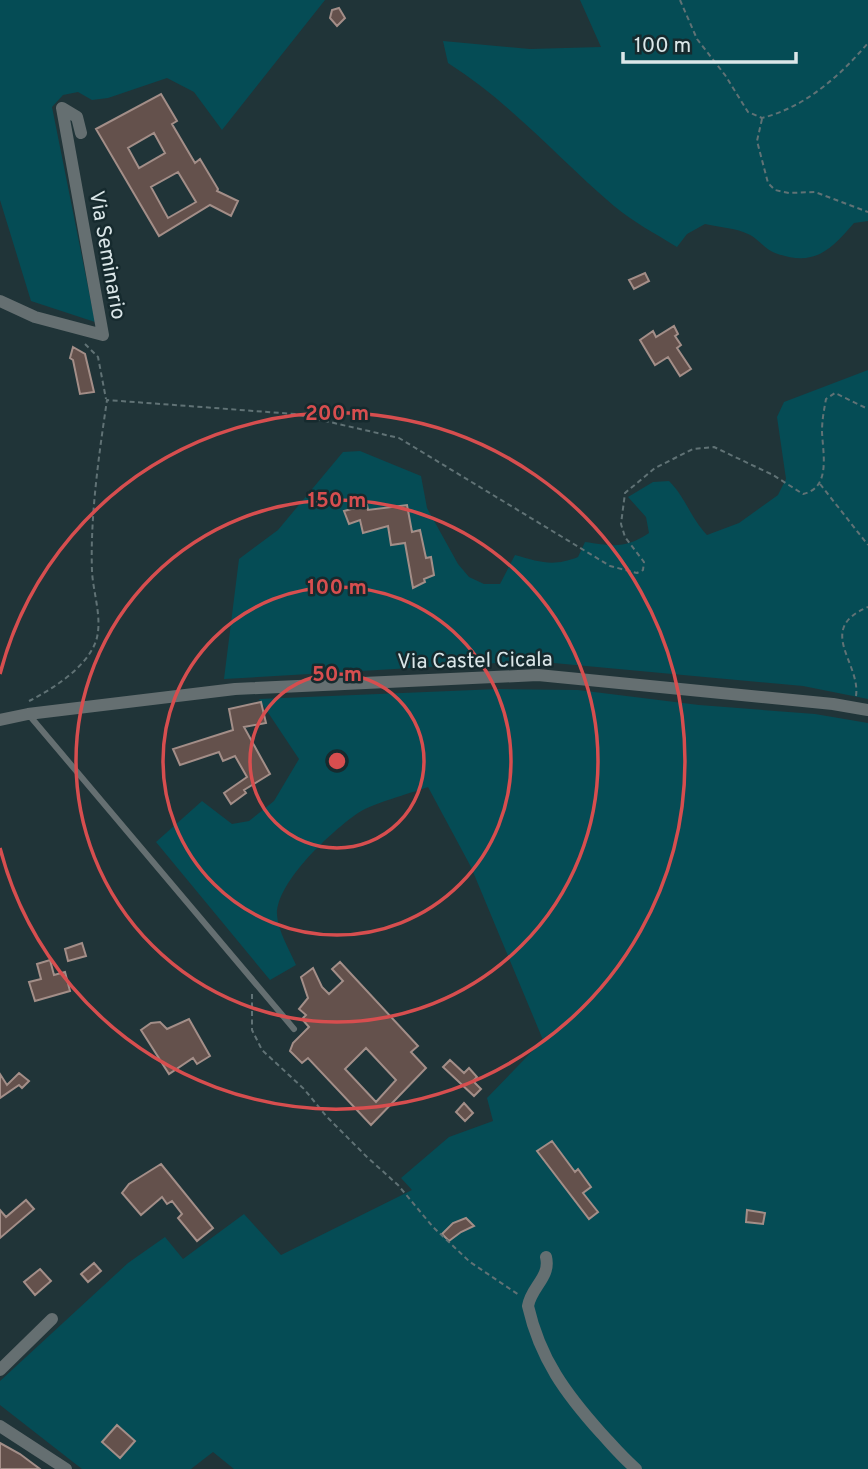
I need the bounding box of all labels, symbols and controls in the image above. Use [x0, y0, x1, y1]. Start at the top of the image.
scale bar [623, 21, 796, 65]
text: 100 m [634, 33, 691, 60]
street label: Via Seminario [82, 189, 131, 322]
text: 200 m [305, 401, 369, 428]
text: 150 m [308, 488, 366, 515]
text: 100 m [307, 575, 367, 602]
street label: Via Castel Cicala [397, 647, 553, 676]
text: 50 m [312, 662, 362, 689]
centre of rings [325, 749, 349, 773]

